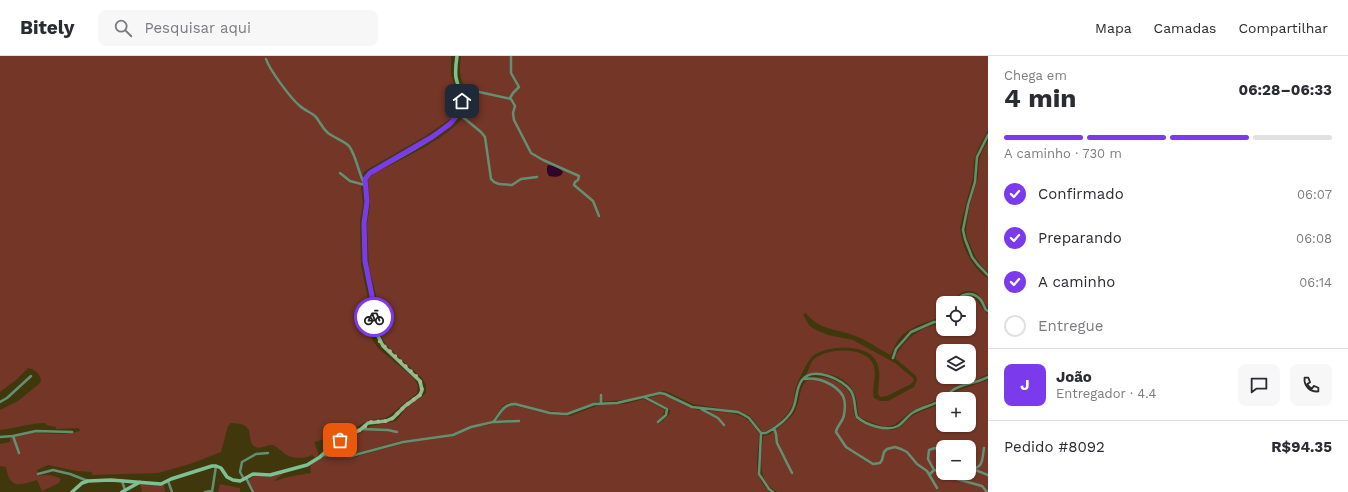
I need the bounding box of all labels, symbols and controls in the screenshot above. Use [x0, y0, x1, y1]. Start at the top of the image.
search box [98, 10, 378, 46]
text: Bitely [20, 16, 74, 39]
icon: search [112, 17, 134, 39]
text: Pesquisar aqui [144, 19, 251, 37]
text: Mapa [1095, 20, 1132, 36]
text: Camadas [1154, 20, 1216, 36]
text: Compartilhar [1238, 20, 1328, 36]
text: Chega em [1004, 68, 1067, 83]
text: 06:28–06:33 [1239, 81, 1332, 99]
text: 4 min [1004, 83, 1076, 113]
pin [445, 84, 479, 118]
icon: home [451, 90, 473, 112]
text: A caminho · 730 m [1004, 146, 1122, 161]
icon: check [1004, 183, 1026, 205]
text: Confirmado [1038, 185, 1124, 203]
text: 06:07 [1297, 187, 1332, 202]
icon: check [1004, 227, 1026, 249]
text: Preparando [1038, 229, 1122, 247]
text: 06:08 [1296, 231, 1332, 246]
icon: check [1004, 271, 1026, 293]
text: A caminho [1038, 273, 1115, 291]
text: 06:14 [1299, 275, 1332, 290]
map controls [936, 296, 976, 480]
button: locate [936, 296, 976, 336]
courier [354, 297, 394, 337]
icon: bike [363, 306, 385, 328]
text: Entregue [1038, 317, 1103, 335]
button: layers [936, 344, 976, 384]
button: chat [1238, 364, 1280, 406]
button: phone [1290, 364, 1332, 406]
text: João [1056, 368, 1092, 386]
text: J [1020, 376, 1030, 394]
text: Entregador · 4.4 [1056, 386, 1156, 401]
button: + [936, 392, 976, 432]
pin [323, 423, 357, 457]
icon: bag [329, 429, 351, 451]
text: Pedido #8092 [1004, 438, 1105, 456]
text: R$94.35 [1271, 438, 1332, 456]
button: − [936, 440, 976, 480]

